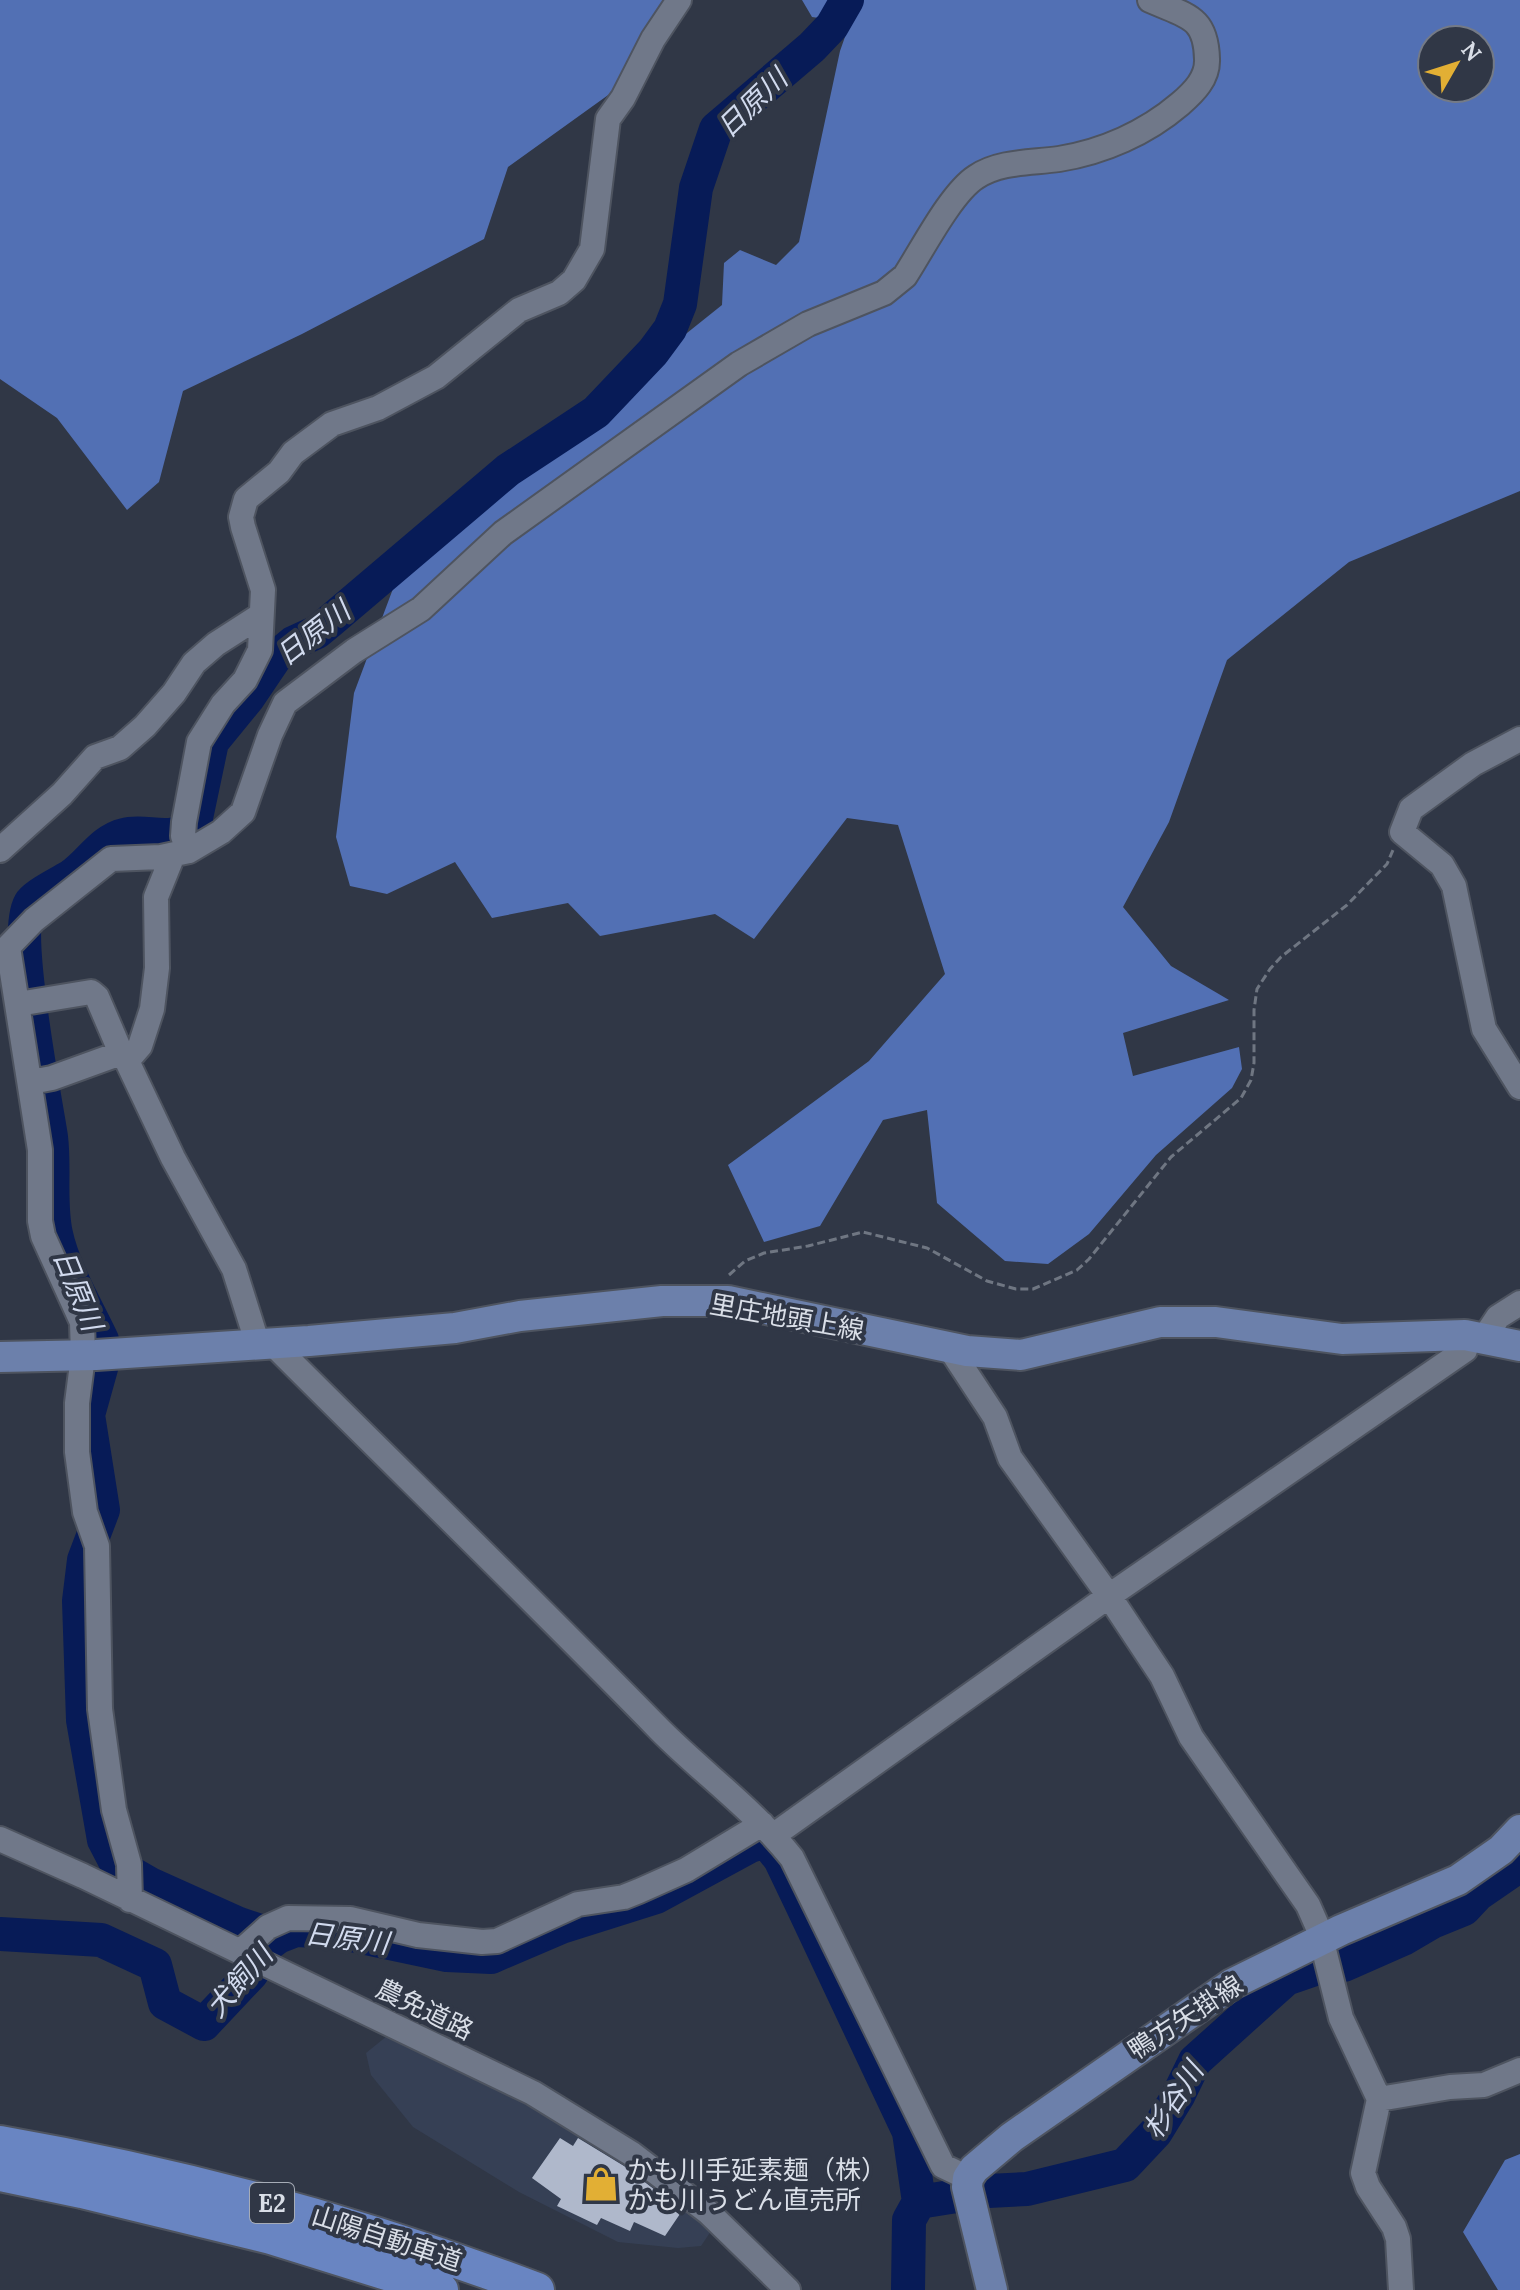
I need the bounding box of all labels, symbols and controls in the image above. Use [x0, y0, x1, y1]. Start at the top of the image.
north arrow [1416, 24, 1496, 104]
text: N [1455, 36, 1488, 67]
water label: 日原川 [709, 59, 797, 145]
water label: 日原川 [269, 591, 360, 673]
water label: 日原川 [46, 1244, 112, 1338]
street label: 里庄地頭上線 [707, 1287, 867, 1347]
water label: 日原川 [303, 1915, 394, 1961]
water label: 犬飼川 [198, 1935, 282, 2025]
street label: 鴨方矢掛線 [1121, 1968, 1249, 2066]
street label: 農免道路 [371, 1971, 479, 2047]
water label: 杉谷川 [1135, 2052, 1213, 2145]
place label: かも川手延素麺（株） かも川うどん直売所 [627, 2153, 887, 2216]
shop icon: かも川手延素麺（株） かも川うどん直売所 [582, 2165, 620, 2203]
road number: E2 [250, 2183, 294, 2223]
street label: 山陽自動車道 [308, 2198, 466, 2278]

